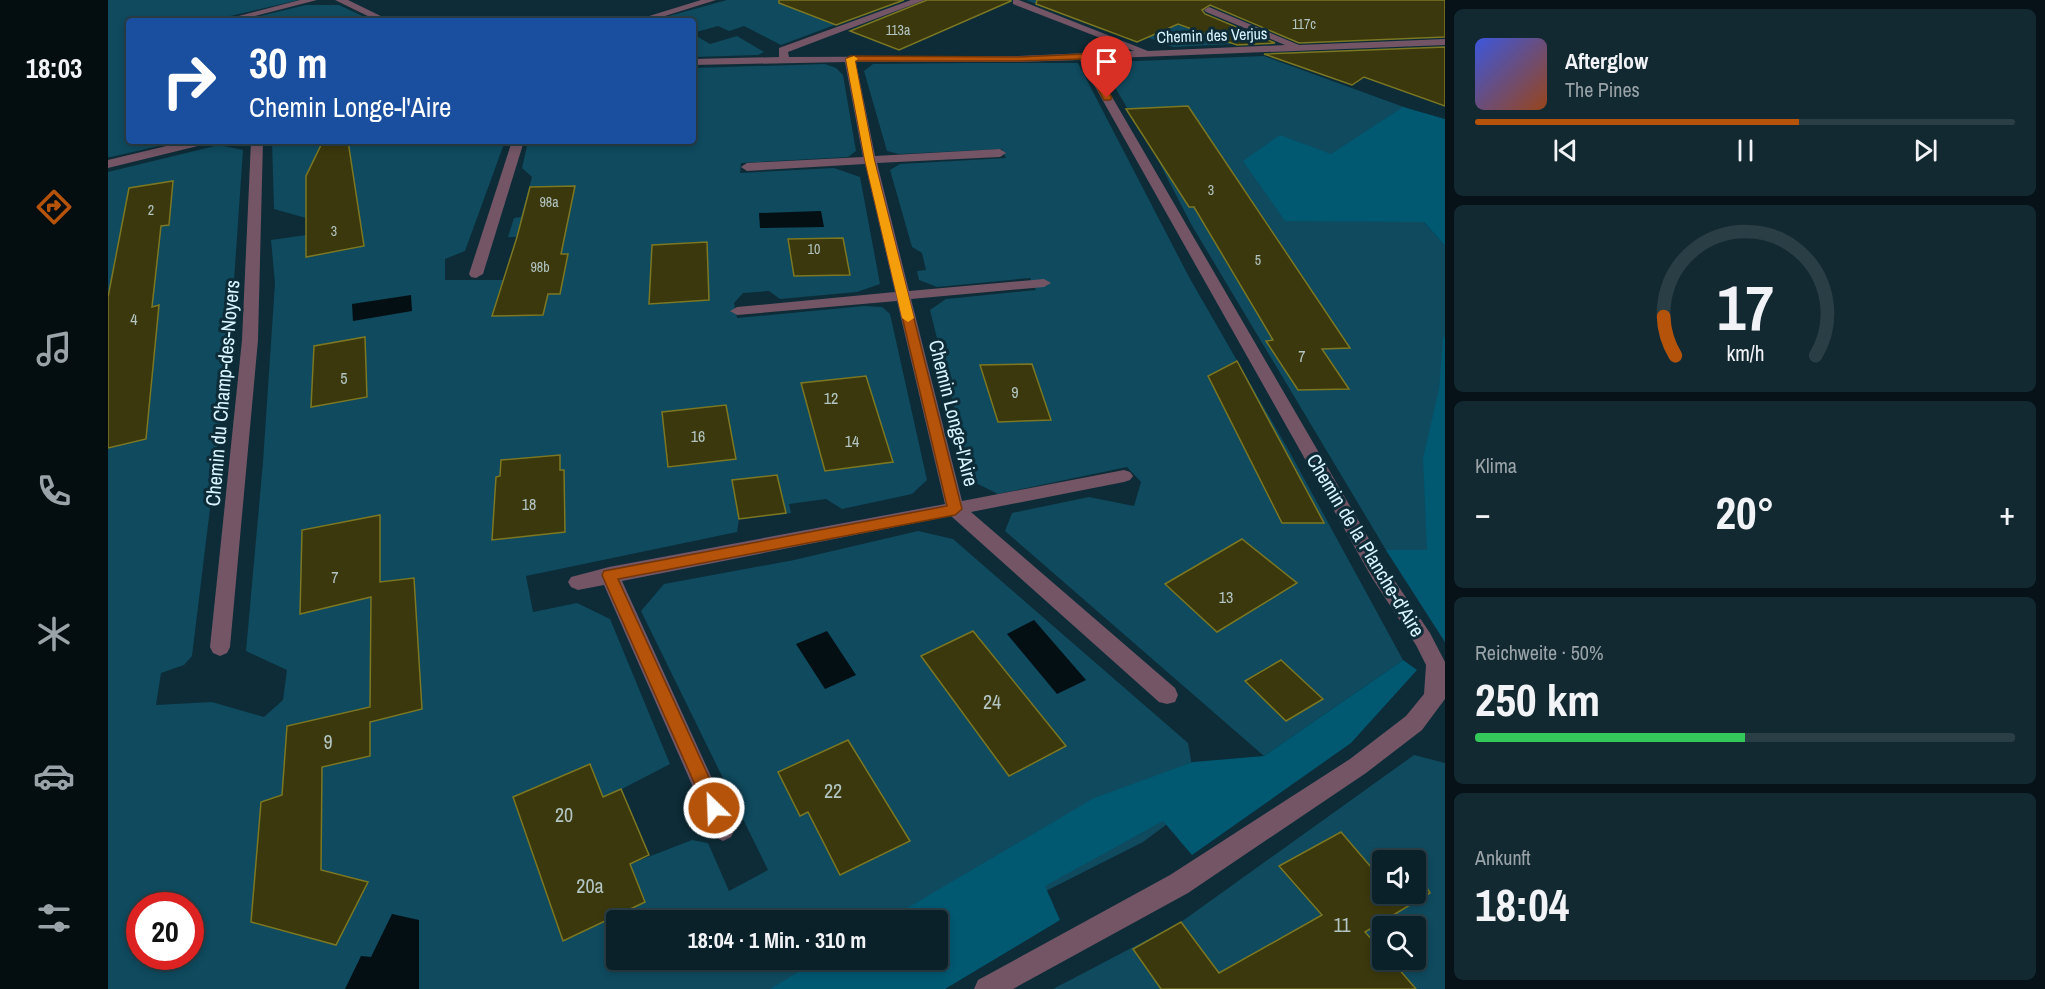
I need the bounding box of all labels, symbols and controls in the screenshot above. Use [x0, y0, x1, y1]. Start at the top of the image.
house number: 117c [1292, 15, 1316, 33]
house number: 113a [886, 21, 911, 39]
street label: Chemin des Verjus [1156, 22, 1268, 48]
text: 30 m [249, 35, 328, 91]
pin [1081, 36, 1132, 98]
icon: right [150, 42, 228, 120]
icon: arrive [1090, 45, 1123, 78]
text: Afterglow [1565, 46, 1648, 76]
text: 18:03 [26, 50, 82, 86]
text: The Pines [1565, 76, 1640, 103]
text: Chemin Longe-l'Aire [249, 89, 451, 125]
icon: previous [1549, 134, 1582, 167]
icon: pause [1729, 134, 1762, 167]
icon: next [1909, 134, 1942, 167]
house number: 3 [1208, 181, 1214, 199]
icon: directions [33, 186, 75, 228]
house number: 98a [539, 193, 559, 211]
house number: 2 [148, 201, 154, 219]
house number: 3 [331, 222, 337, 240]
house number: 10 [808, 240, 820, 258]
house number: 5 [1255, 251, 1261, 269]
house number: 98b [530, 258, 550, 276]
text: 17 [1717, 265, 1773, 349]
street label: Chemin du Champ-des-Noyers [199, 279, 245, 507]
house number: 4 [130, 308, 138, 330]
icon: music [33, 328, 75, 370]
street label: Chemin Longe-l'Aire [923, 337, 985, 489]
text: km/h [1726, 339, 1764, 368]
house number: 7 [1298, 345, 1306, 367]
house number: 5 [340, 367, 348, 389]
house number: 9 [1011, 381, 1019, 403]
house number: 12 [824, 387, 838, 409]
house number: 16 [691, 425, 705, 447]
house number: 14 [845, 430, 859, 452]
street label: Chemin de la Planche-d'Aire [1301, 448, 1431, 642]
text: Klima [1475, 452, 1517, 479]
icon: phone [33, 470, 75, 512]
text: 20° [1715, 482, 1775, 543]
text: − [1475, 491, 1491, 535]
text: + [1999, 491, 2015, 535]
house number: 18 [522, 493, 536, 515]
house number: 7 [331, 566, 339, 588]
house number: 13 [1219, 586, 1233, 608]
icon: climate [33, 613, 75, 655]
text: Reichweite · 50% [1475, 639, 1604, 666]
text: 250 km [1475, 669, 1600, 730]
house number: 24 [983, 688, 1001, 715]
house number: 9 [323, 728, 333, 755]
icon: car [33, 755, 75, 797]
position arrow [682, 776, 746, 840]
house number: 22 [824, 777, 842, 804]
house number: 20 [555, 801, 573, 828]
text: Ankunft [1475, 844, 1531, 871]
map controls [1372, 850, 1426, 970]
button: sound [1372, 850, 1426, 904]
house number: 20a [576, 872, 604, 899]
text: 18:04 [1475, 874, 1569, 935]
speed limit sign: 20 [126, 892, 204, 970]
icon: filters [33, 897, 75, 939]
house number: 11 [1333, 911, 1351, 938]
button: search [1372, 916, 1426, 970]
text: 18:04 · 1 Min. · 310 m [688, 925, 866, 955]

